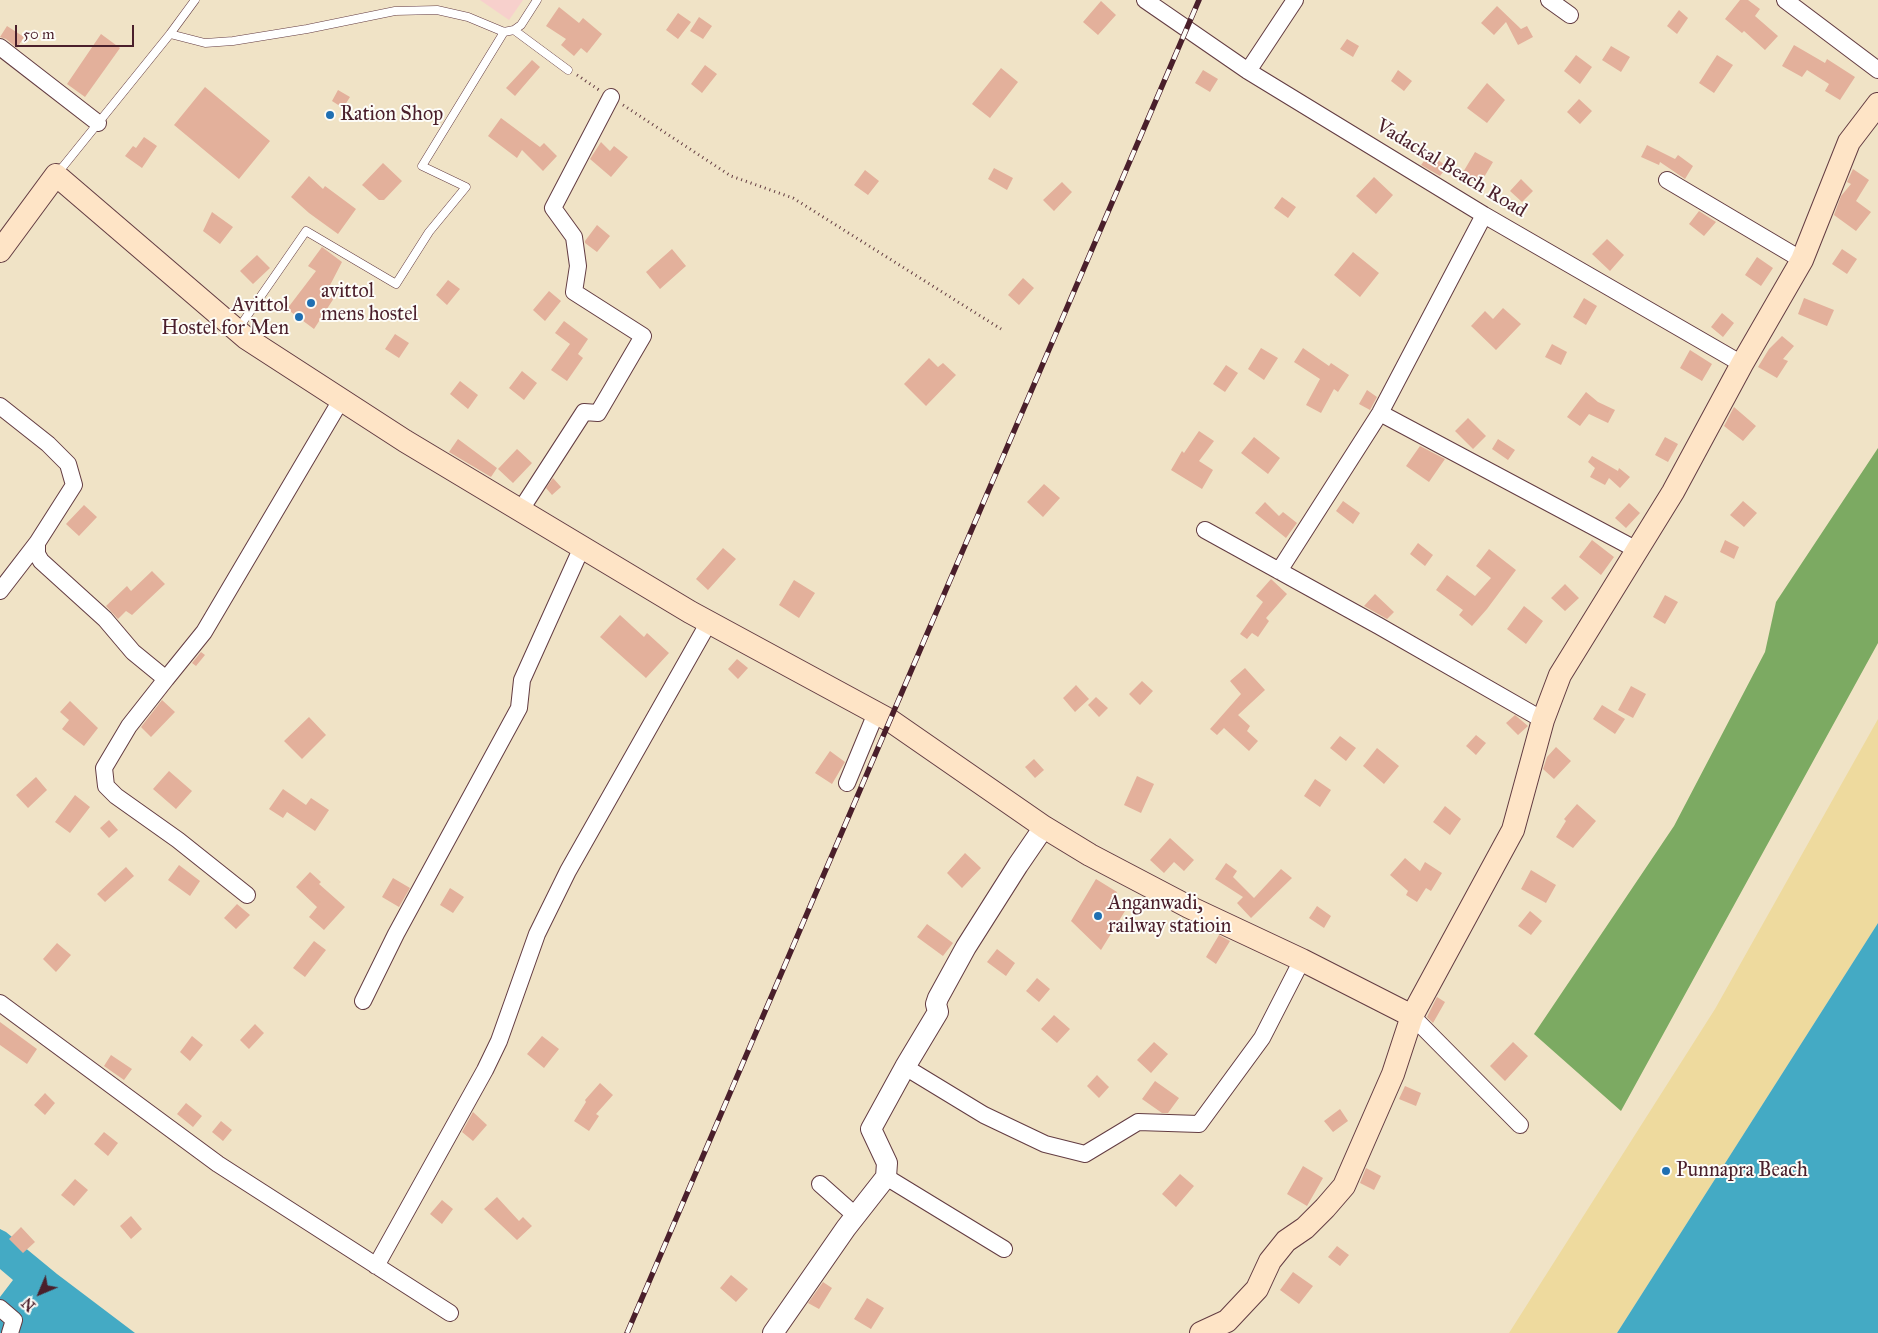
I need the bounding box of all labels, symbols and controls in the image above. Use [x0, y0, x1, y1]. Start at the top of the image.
scale bar [18, 15, 136, 47]
text: 50 m [23, 25, 55, 43]
place label: Ration Shop [340, 103, 443, 127]
marker: Ration Shop [324, 109, 336, 121]
street label: Vadackal Beach Road [1371, 115, 1531, 223]
place label: avittol mens hostel [321, 280, 418, 327]
place label: Avittol Hostel for Men [161, 294, 289, 341]
marker: avittol mens hostel [305, 297, 317, 309]
marker: Avittol Hostel for Men [293, 311, 305, 323]
place label: Anganwadi, railway statioin [1108, 892, 1231, 939]
marker: Anganwadi, railway statioin [1092, 910, 1104, 922]
place label: Punnapra Beach [1676, 1159, 1808, 1183]
marker: Punnapra Beach [1660, 1165, 1672, 1177]
north arrow [15, 1268, 65, 1318]
text: N [19, 1294, 39, 1314]

